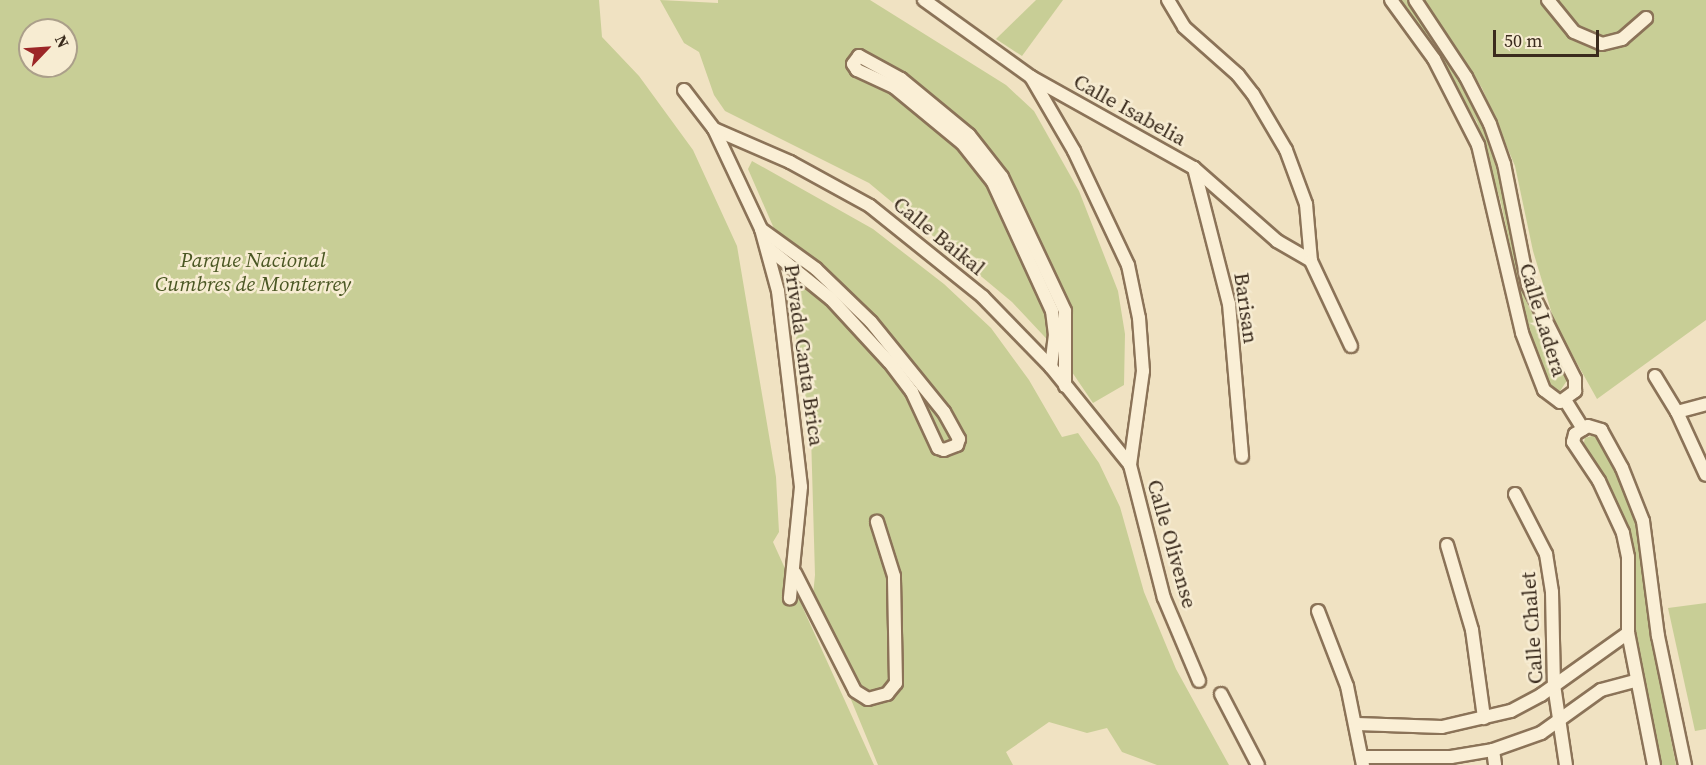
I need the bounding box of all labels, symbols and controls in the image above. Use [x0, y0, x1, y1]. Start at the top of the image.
north arrow [18, 18, 78, 78]
scale bar [1496, 18, 1602, 56]
text: 50 m [1504, 28, 1542, 53]
text: N [50, 31, 75, 51]
street label: Calle Isabelia [1069, 69, 1191, 151]
street label: Calle Baikal [888, 191, 990, 281]
park label: Parque Nacional Cumbres de Monterrey [155, 247, 351, 297]
street label: Calle Ladera [1514, 260, 1572, 380]
street label: Privada Canta Brica [779, 262, 829, 448]
street label: Barisan [1229, 271, 1263, 345]
street label: Calle Olivense [1142, 477, 1202, 611]
street label: Calle Chalet [1516, 571, 1548, 685]

